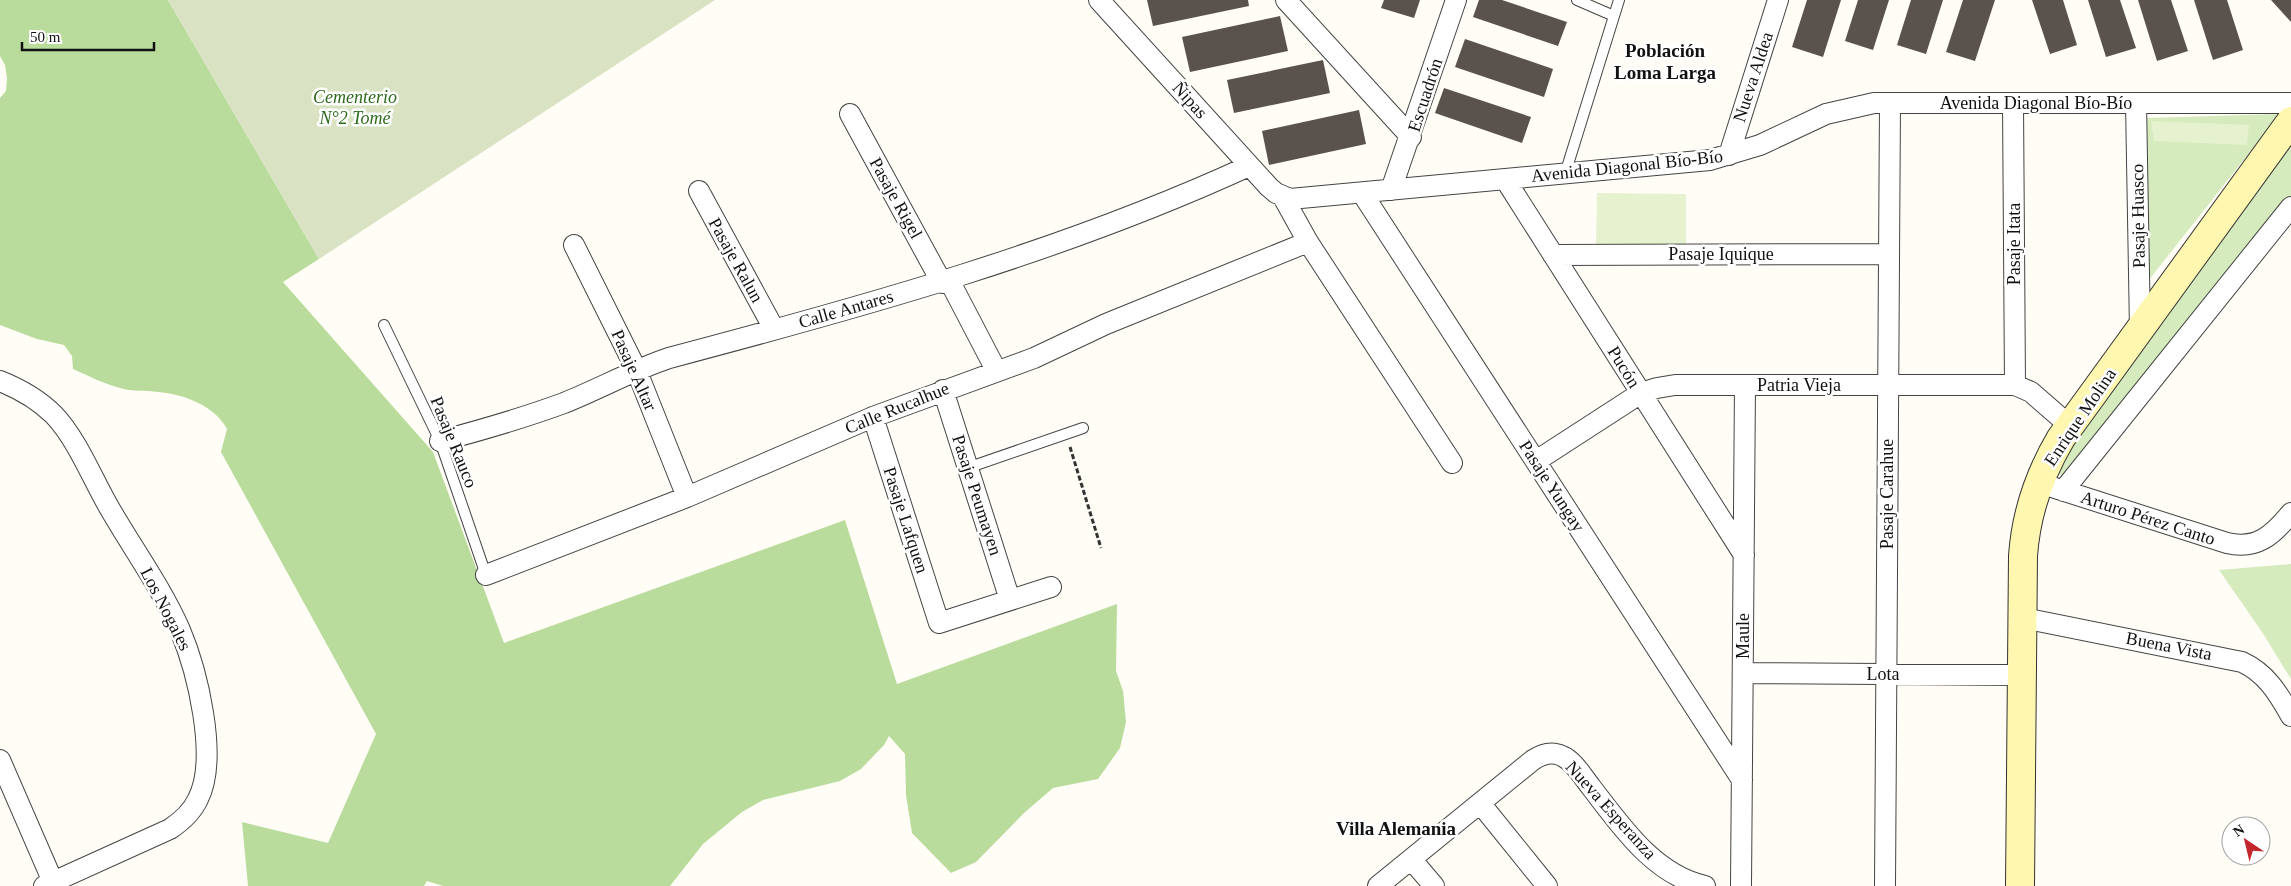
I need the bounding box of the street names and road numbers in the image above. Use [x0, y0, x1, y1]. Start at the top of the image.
street label: Nueva Aldea [1729, 29, 1777, 125]
street label: Escuadrón [1404, 56, 1446, 134]
street label: Ñipas [1169, 77, 1212, 122]
street label: Avenida Diagonal Bío-Bío [1940, 93, 2132, 113]
street label: Avenida Diagonal Bío-Bío [1530, 146, 1724, 186]
street label: Pasaje Rigel [866, 154, 926, 242]
street label: Pasaje Huasco [2127, 164, 2149, 268]
street label: Pasaje Itata [2004, 203, 2024, 285]
street label: Pasaje Ralun [705, 214, 767, 306]
street label: Pasaje Iquique [1668, 244, 1774, 264]
street label: Calle Antares [796, 286, 896, 332]
street label: Pasaje Altar [607, 326, 661, 414]
street label: Pucón [1604, 343, 1644, 391]
street label: Enrique Molina [2040, 364, 2120, 470]
street label: Patria Vieja [1757, 375, 1841, 395]
street label: Calle Rucalhue [842, 378, 952, 438]
street label: Pasaje Rauco [427, 394, 481, 490]
street label: Pasaje Peumayen [948, 432, 1006, 558]
street label: Pasaje Yungay [1515, 437, 1589, 535]
street label: Pasaje Carahue [1877, 439, 1897, 549]
street label: Pasaje Lafquen [879, 464, 933, 576]
street label: Arturo Pérez Canto [2078, 487, 2218, 549]
street label: Los Nogales [137, 564, 195, 654]
street label: Maule [1733, 613, 1753, 659]
street label: Buena Vista [2124, 628, 2214, 664]
street label: Lota [1867, 664, 1900, 684]
street label: Nueva Esperanza [1562, 757, 1660, 863]

